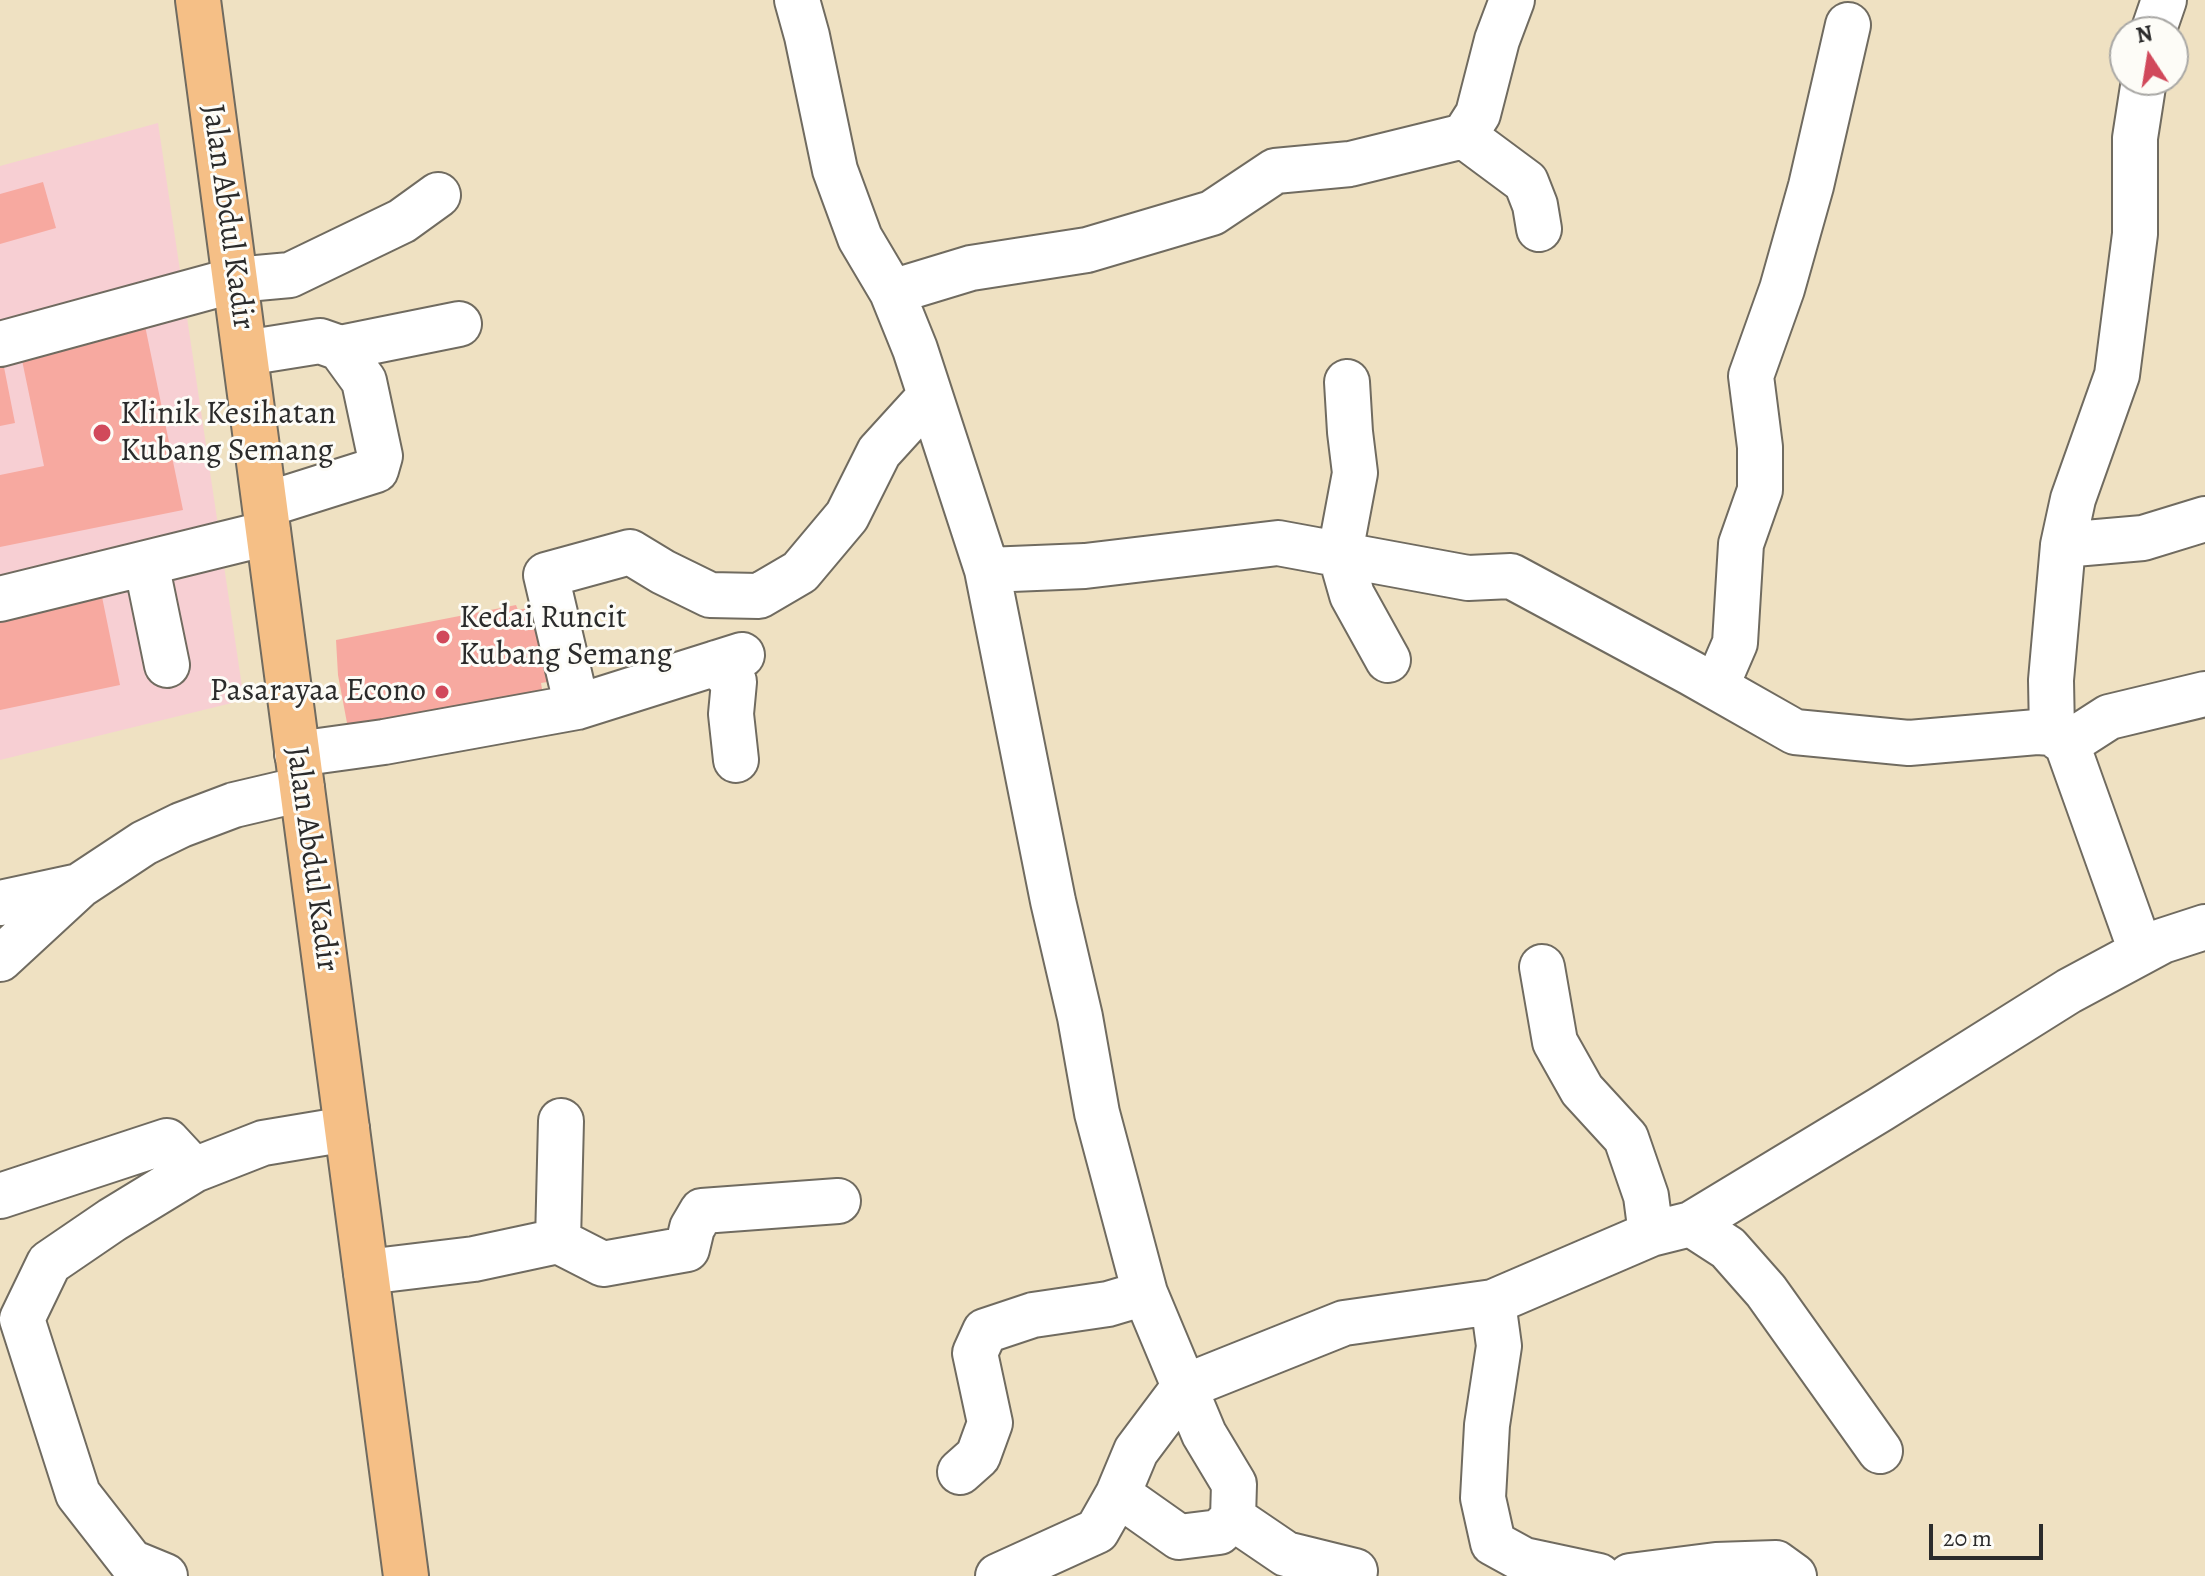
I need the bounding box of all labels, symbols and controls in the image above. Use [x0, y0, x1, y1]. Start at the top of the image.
north arrow [2109, 16, 2189, 96]
text: N [2133, 18, 2155, 51]
street label: Jalan Abdul Kadir [192, 102, 262, 332]
place label: Klinik Kesihatan Kubang Semang [120, 396, 336, 471]
marker: Klinik Kesihatan Kubang Semang [91, 422, 113, 444]
place label: Kedai Runcit Kubang Semang [459, 600, 673, 675]
marker: Kedai Runcit Kubang Semang [434, 628, 452, 646]
place label: Pasarayaa Econo [210, 673, 426, 711]
marker: Pasarayaa Econo [433, 683, 451, 701]
street label: Jalan Abdul Kadir [276, 744, 346, 974]
scale bar [1933, 1508, 2047, 1558]
text: 20 m [1943, 1522, 1992, 1554]

